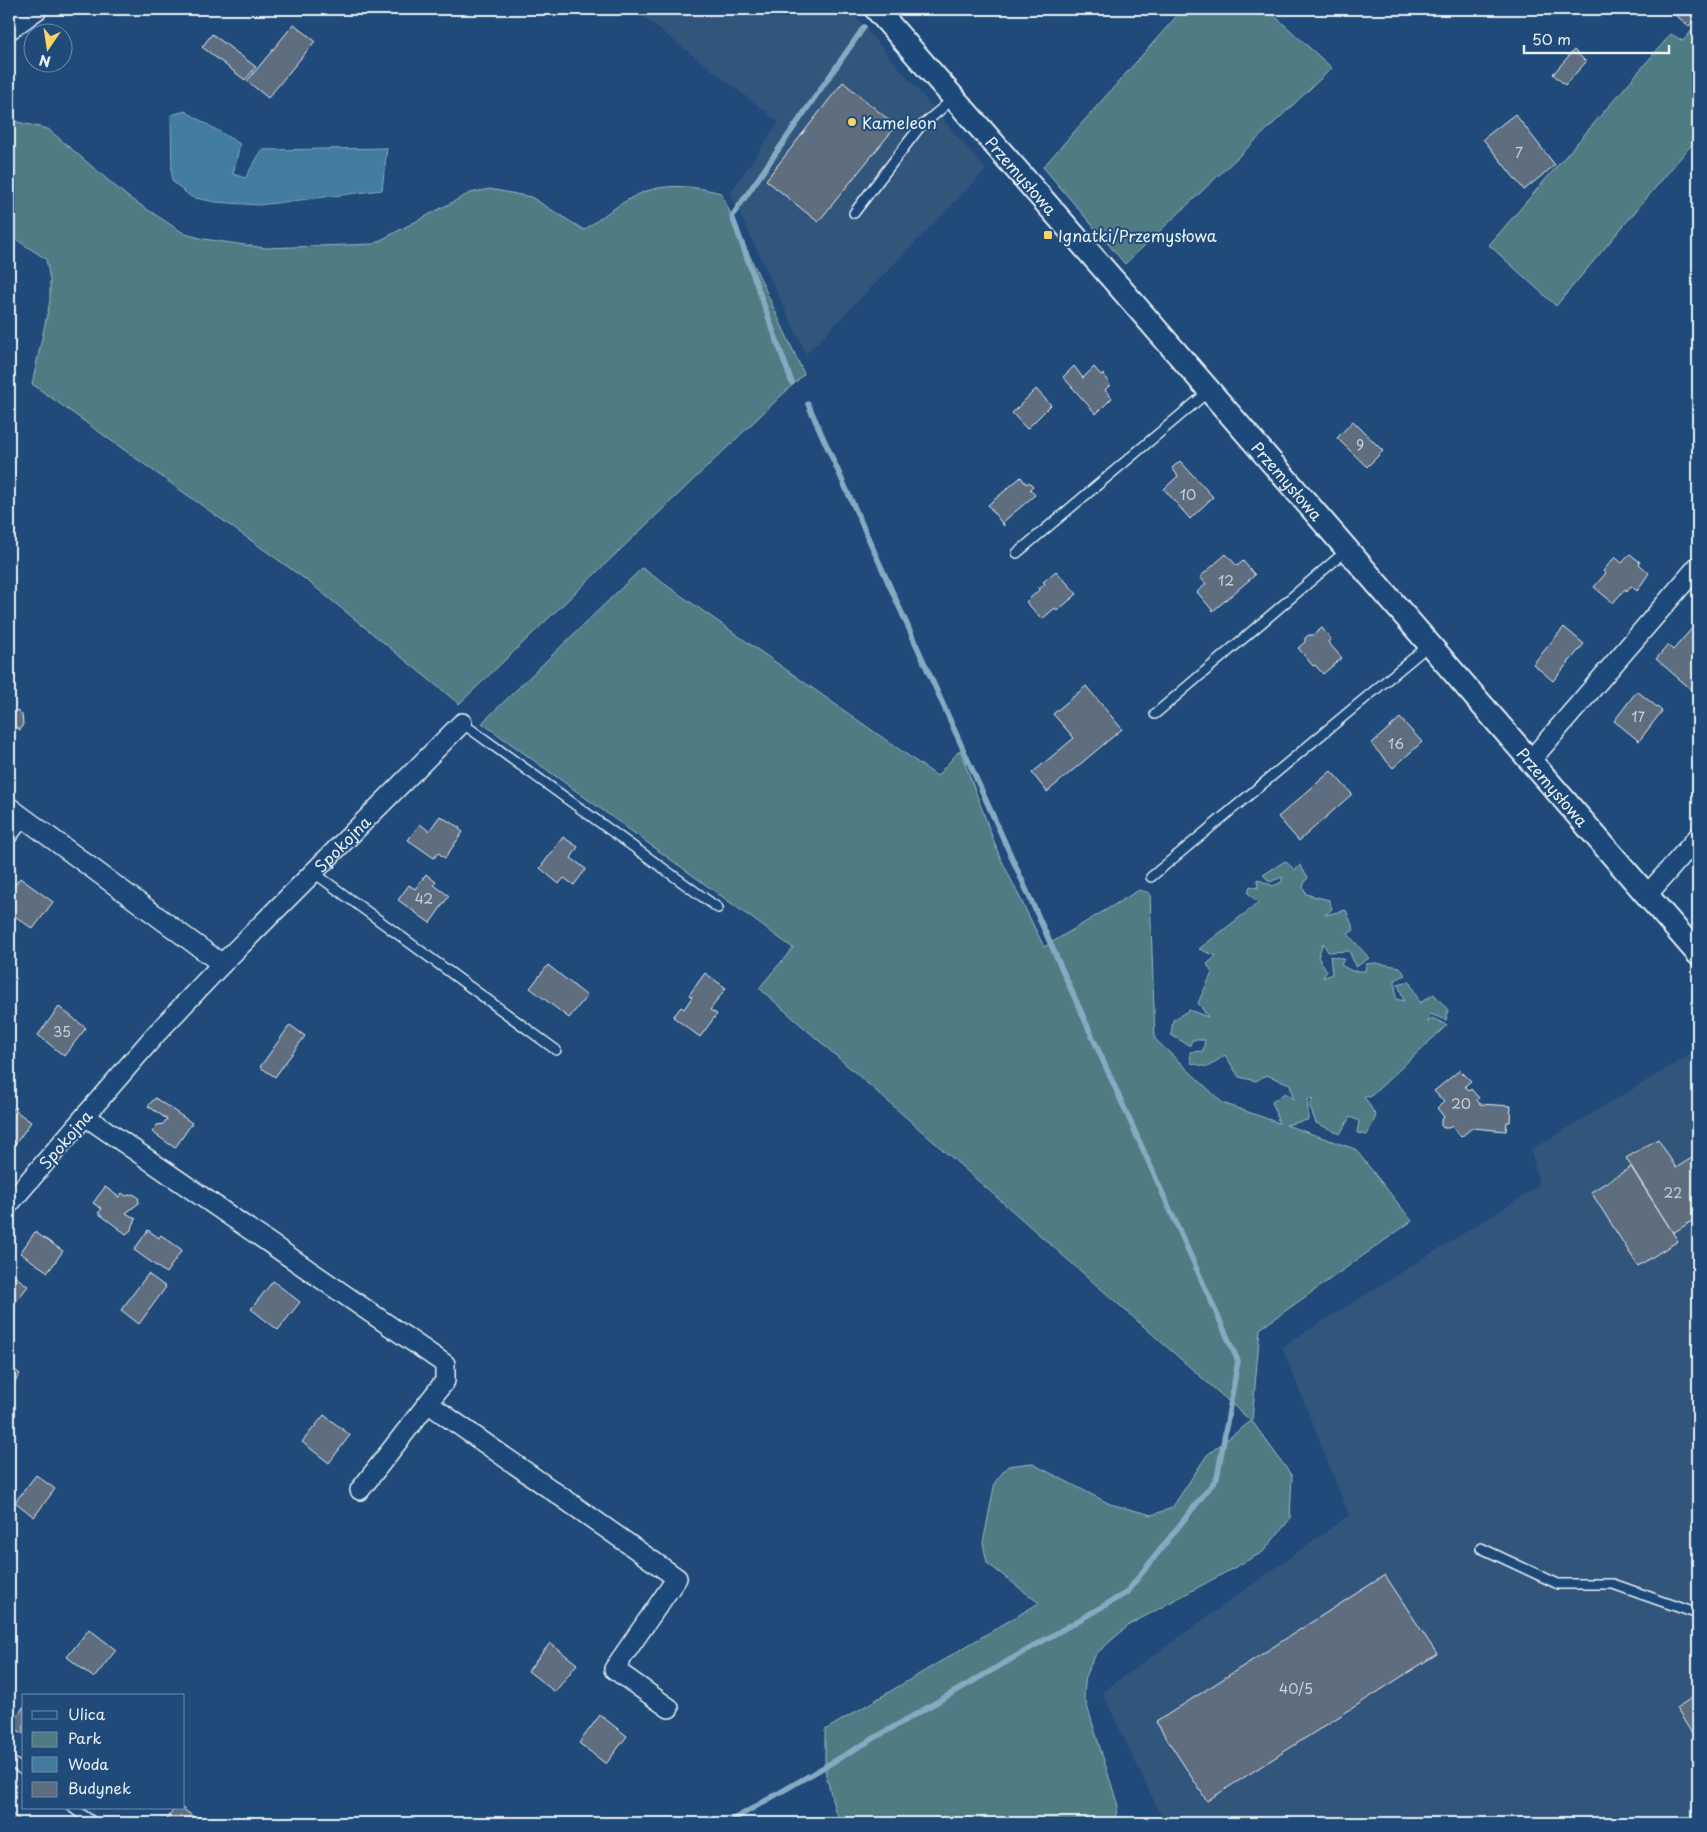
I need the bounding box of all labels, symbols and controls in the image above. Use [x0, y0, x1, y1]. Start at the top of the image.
north arrow [22, 22, 72, 72]
scale bar [1524, 22, 1670, 54]
text: 50 m [1532, 27, 1571, 50]
text: N [37, 50, 53, 73]
place label: Kameleon [862, 110, 937, 134]
marker: Kameleon [846, 116, 858, 128]
street label: Przemysłowa [980, 131, 1063, 220]
house number: 7 [1515, 142, 1523, 163]
place label: Ignatki/Przemysłowa [1058, 223, 1217, 247]
marker: Ignatki/Przemysłowa [1042, 229, 1054, 241]
house number: 9 [1356, 434, 1364, 455]
street label: Przemysłowa [1246, 436, 1329, 526]
house number: 10 [1180, 484, 1196, 505]
house number: 12 [1218, 570, 1234, 591]
house number: 17 [1631, 706, 1645, 727]
house number: 16 [1388, 733, 1404, 754]
street label: Przemysłowa [1512, 742, 1594, 832]
street label: Spokojna [308, 810, 376, 877]
house number: 42 [415, 888, 433, 909]
house number: 35 [53, 1021, 71, 1042]
house number: 20 [1451, 1093, 1471, 1114]
street label: Spokojna [33, 1104, 97, 1174]
house number: 22 [1664, 1182, 1682, 1203]
house number: 40/5 [1279, 1678, 1313, 1699]
legend [22, 1694, 185, 1810]
text: Ulica [68, 1702, 106, 1725]
text: Park [68, 1726, 102, 1749]
text: Woda [68, 1752, 109, 1775]
text: Budynek [68, 1776, 131, 1799]

